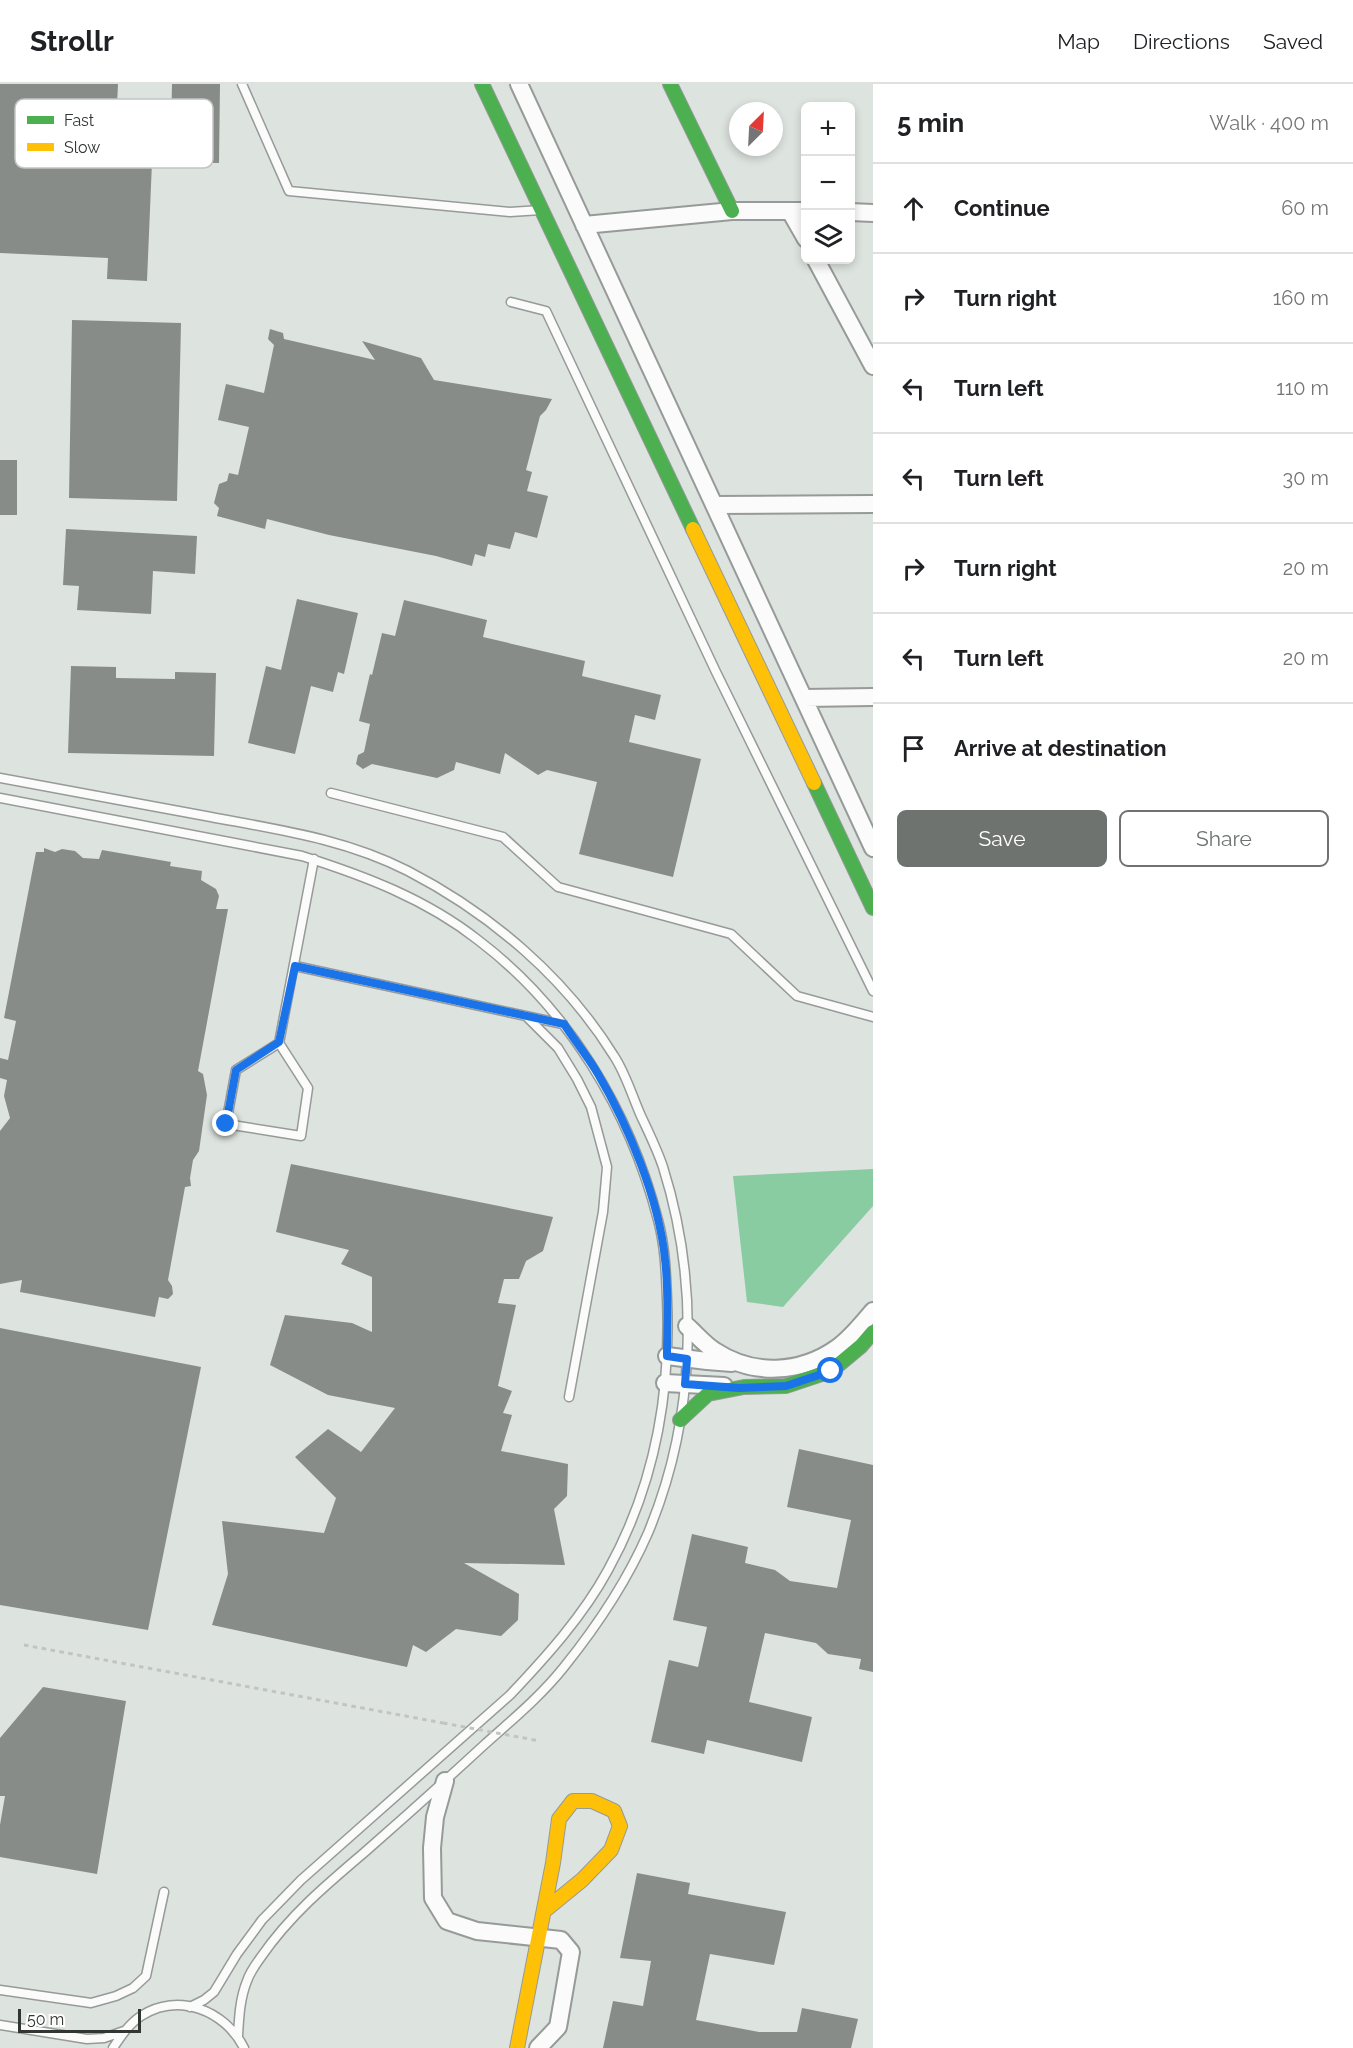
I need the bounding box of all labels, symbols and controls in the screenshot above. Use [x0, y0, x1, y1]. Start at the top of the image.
text: Strollr [30, 25, 114, 58]
text: Map [1057, 29, 1100, 54]
text: Directions [1133, 29, 1230, 54]
text: Saved [1263, 29, 1323, 54]
legend [15, 99, 213, 168]
north arrow [729, 102, 783, 156]
map controls [801, 102, 855, 264]
button: + [801, 102, 855, 156]
text: 5 min [897, 108, 964, 138]
text: Fast [64, 111, 95, 130]
text: Walk · 400 m [1209, 111, 1329, 135]
text: Slow [64, 138, 100, 157]
button: − [801, 156, 855, 210]
icon: ahead [897, 192, 930, 225]
text: Continue [954, 195, 1050, 221]
text: 60 m [1281, 196, 1329, 220]
button: layers [801, 210, 855, 264]
icon: right [897, 282, 930, 315]
text: Turn right [954, 285, 1057, 311]
text: 160 m [1273, 286, 1329, 310]
icon: left [897, 372, 930, 405]
text: Turn left [954, 375, 1044, 401]
text: 110 m [1276, 376, 1329, 400]
icon: left [897, 462, 930, 495]
text: Turn left [954, 465, 1044, 491]
text: 30 m [1283, 466, 1329, 490]
icon: right [897, 552, 930, 585]
text: Turn right [954, 555, 1057, 581]
text: 20 m [1283, 556, 1329, 580]
icon: left [897, 642, 930, 675]
text: Turn left [954, 645, 1044, 671]
text: 20 m [1283, 646, 1329, 670]
icon: arrive [897, 732, 930, 765]
text: Arrive at destination [954, 735, 1167, 761]
button: Save [897, 810, 1107, 867]
button: Share [1119, 810, 1329, 867]
route end [212, 1110, 238, 1136]
route start [817, 1357, 843, 1383]
scale bar [18, 2006, 141, 2034]
text: 50 m [27, 2010, 64, 2029]

